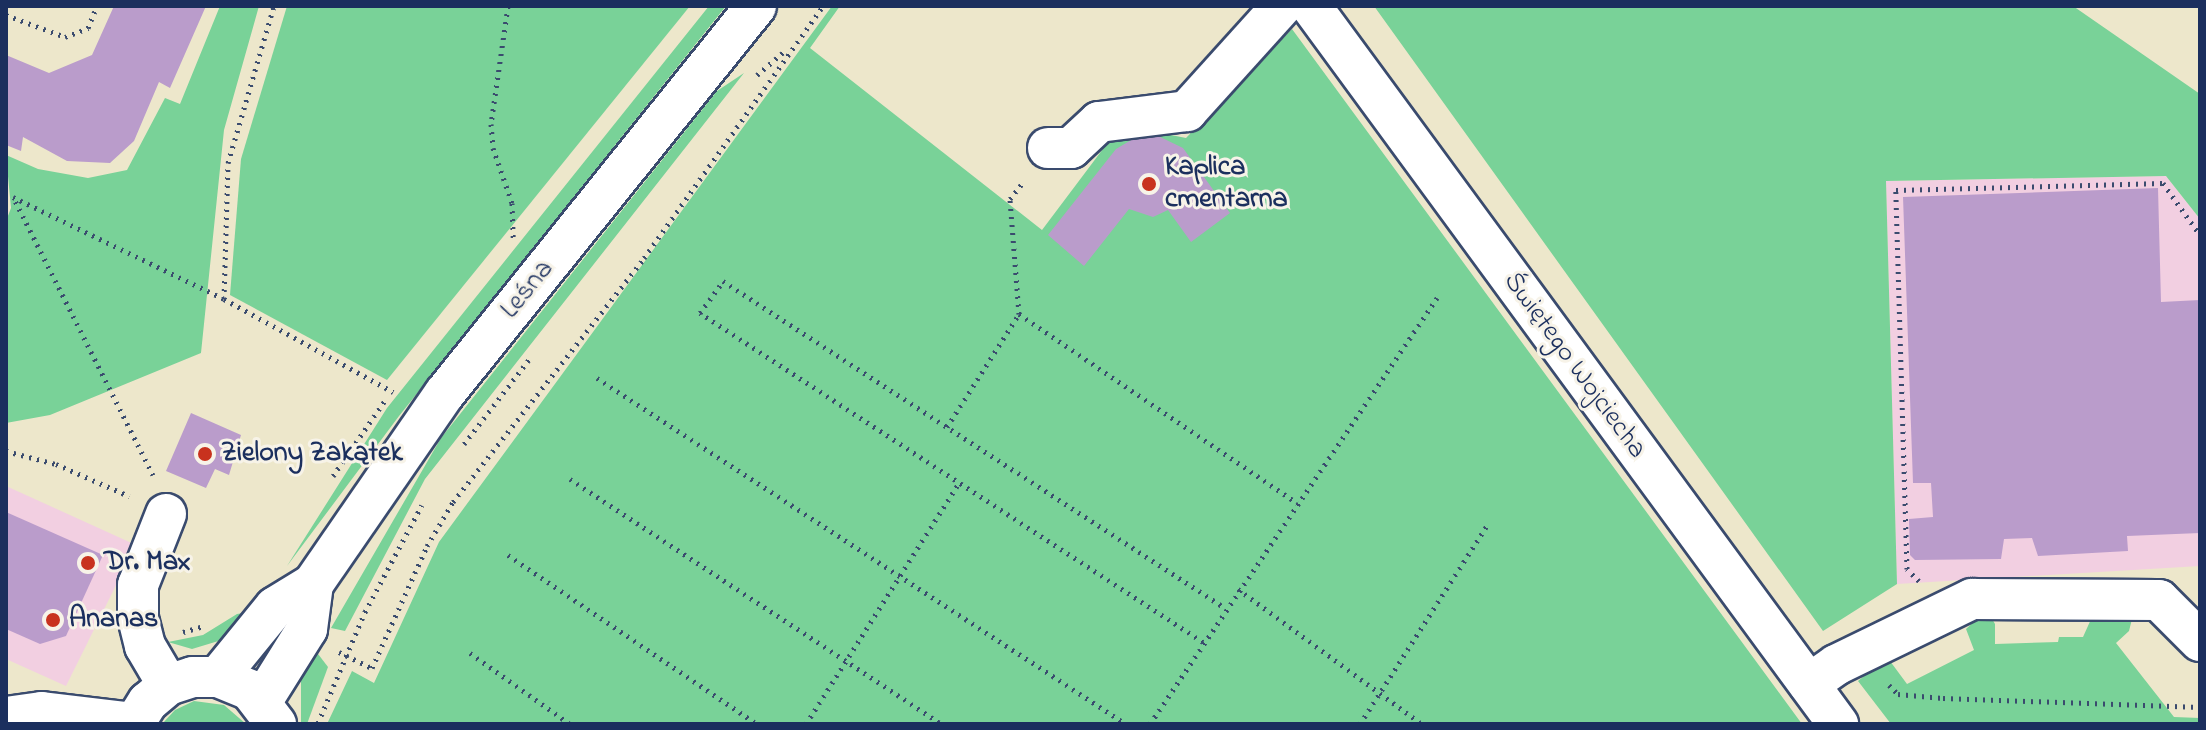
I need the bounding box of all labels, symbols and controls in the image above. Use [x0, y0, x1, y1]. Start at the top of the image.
place label: Kaplica cmentarna [1165, 151, 1288, 217]
marker: Kaplica cmentarna [1140, 175, 1158, 193]
street label: Leśna [494, 254, 562, 326]
street label: Świętego Wojciecha [1495, 266, 1653, 466]
place label: Zielony Zakątek [221, 437, 403, 471]
marker: Zielony Zakątek [196, 445, 214, 463]
place label: Dr. Max [104, 546, 191, 580]
marker: Dr. Max [79, 554, 97, 572]
place label: Ananas [69, 603, 158, 637]
marker: Ananas [44, 611, 62, 629]

